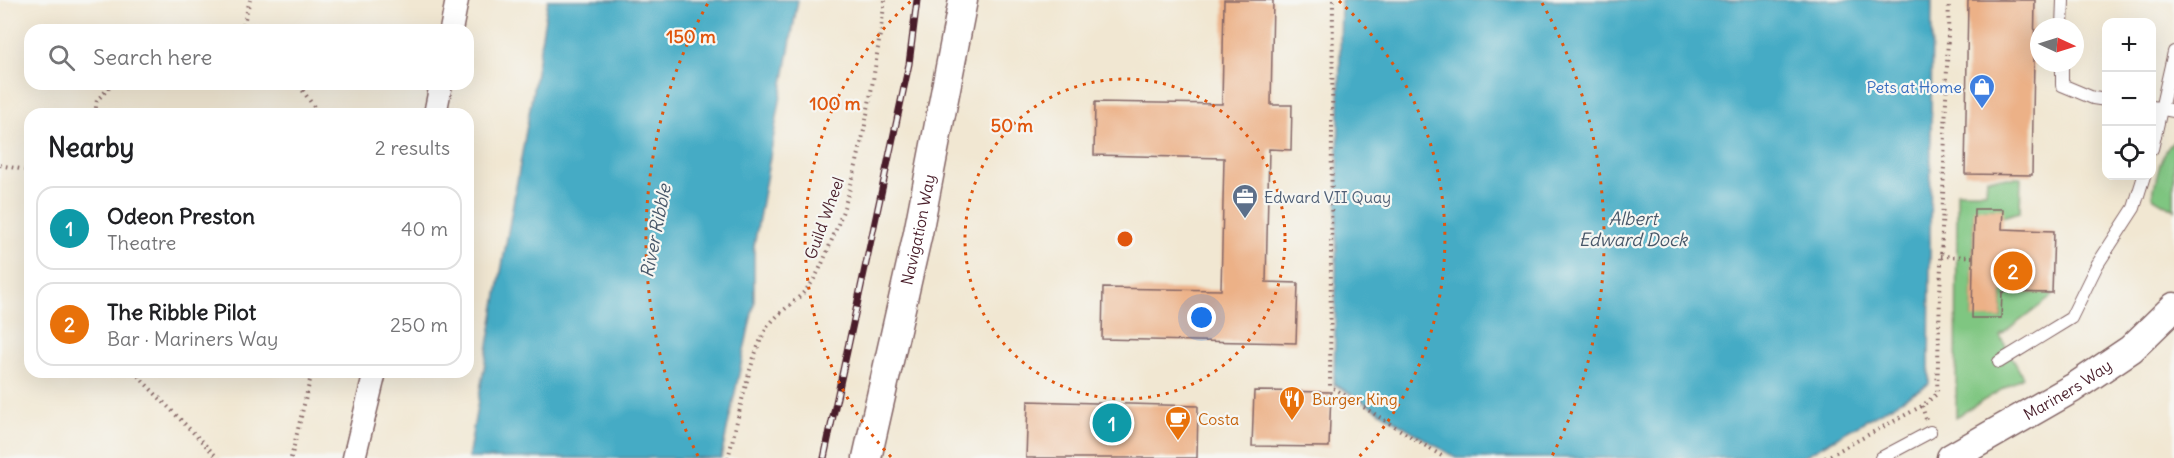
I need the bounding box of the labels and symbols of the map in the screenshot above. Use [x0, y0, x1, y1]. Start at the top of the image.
north arrow [2030, 18, 2084, 72]
text: 150 m [666, 25, 716, 48]
shop icon: Pets at Home [1967, 72, 1997, 110]
place label: Pets at Home [1866, 77, 1962, 97]
text: 100 m [810, 92, 861, 115]
text: 50 m [991, 114, 1033, 137]
street label: Navigation Way [897, 173, 939, 287]
street label: Guild Wheel [800, 174, 848, 262]
water label: River Ribble [635, 181, 676, 280]
office icon: Edward VII Quay [1230, 182, 1260, 220]
place label: Edward VII Quay [1264, 187, 1391, 207]
water label: Albert Edward Dock [1579, 207, 1689, 251]
centre of rings [1115, 229, 1135, 249]
pin: 2 [1994, 248, 2032, 294]
your location [1187, 303, 1216, 332]
street label: Mariners Way [2020, 355, 2115, 424]
restaurant icon: Burger King [1277, 384, 1307, 422]
place label: Burger King [1312, 389, 1398, 409]
pin: 1 [1092, 400, 1132, 446]
cafe icon: Costa [1163, 404, 1193, 442]
place label: Costa [1198, 409, 1239, 429]

